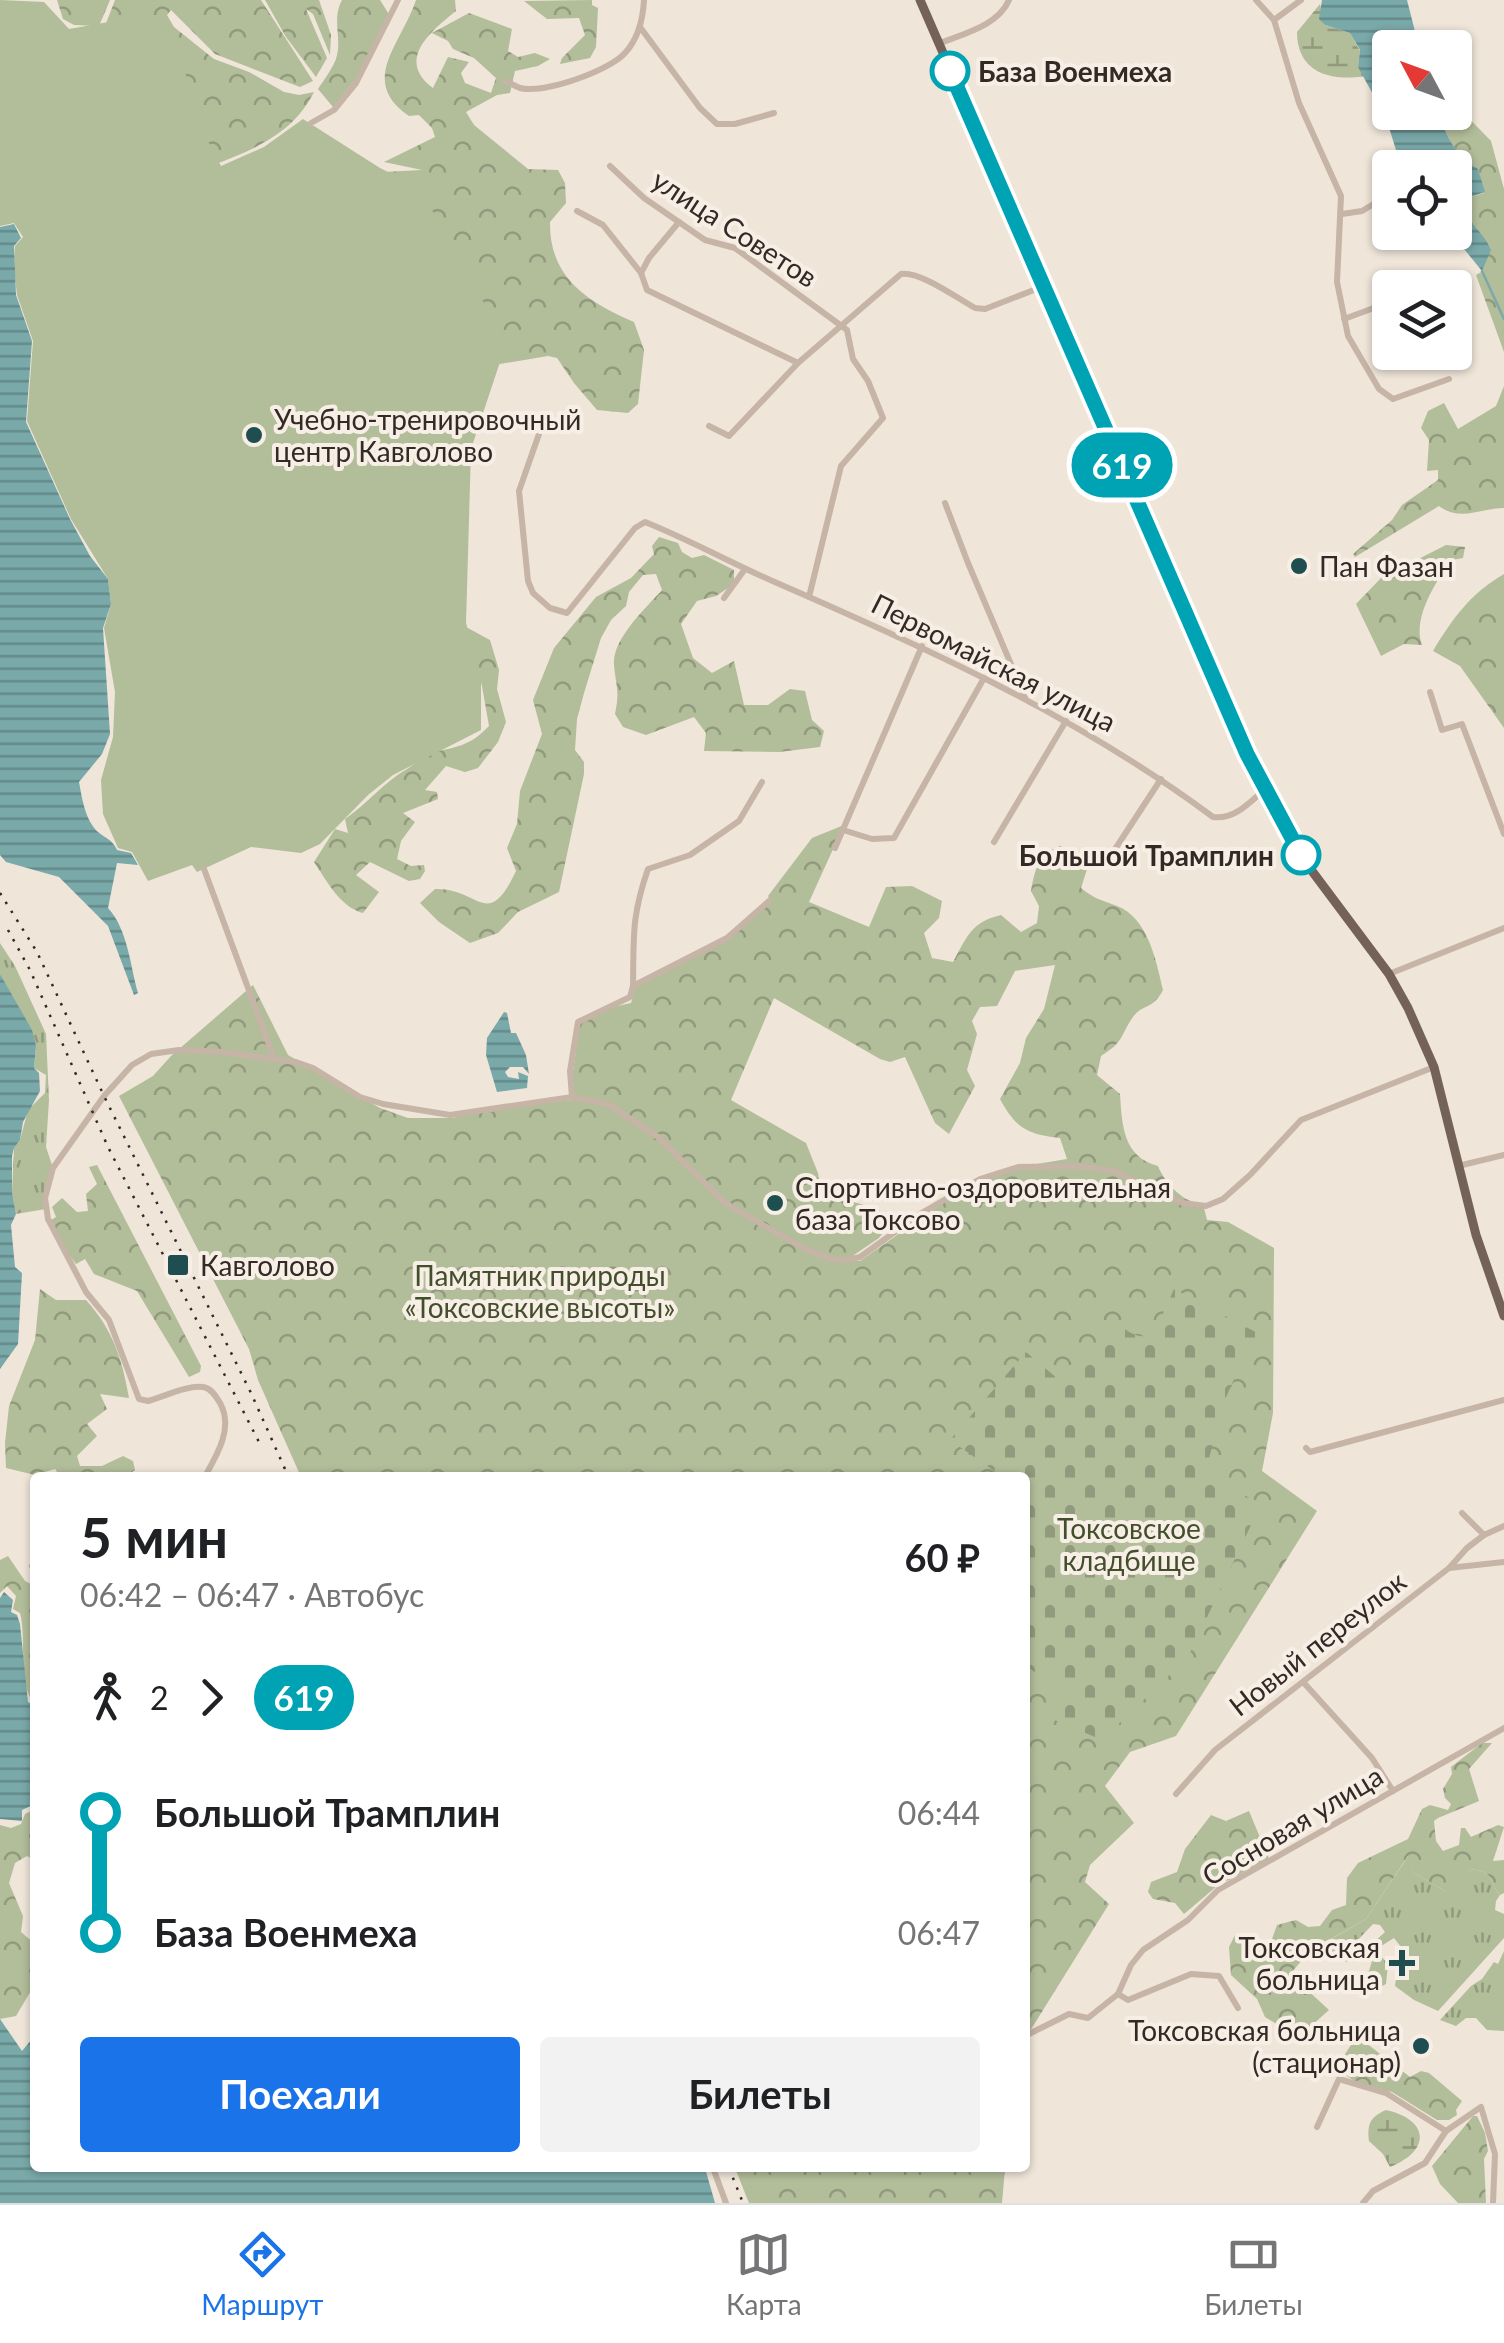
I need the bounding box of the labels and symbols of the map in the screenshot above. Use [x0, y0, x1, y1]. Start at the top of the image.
north arrow [1372, 30, 1472, 130]
marker: База Военмеха [931, 52, 969, 90]
place label: База Военмеха [978, 54, 1172, 88]
street label: улица Советов [646, 162, 824, 294]
place label: Учебно-тренировочный центр Кавголово [274, 402, 581, 468]
marker: Учебно-тренировочный центр Кавголово [243, 424, 265, 446]
line badge: 619 [1064, 432, 1180, 498]
place label: Пан Фазан [1319, 549, 1454, 583]
marker: Пан Фазан [1288, 555, 1310, 577]
street label: Первомайская улица [866, 586, 1122, 738]
marker: Большой Трамплин [1282, 836, 1320, 874]
place label: Большой Трамплин [1019, 838, 1274, 872]
place label: Спортивно-оздоровительная база Токсово [795, 1170, 1171, 1236]
marker: Спортивно-оздоровительная база Токсово [764, 1192, 786, 1214]
place label: Кавголово [200, 1248, 335, 1282]
marker: Кавголово [165, 1252, 191, 1278]
park label: Памятник природы «Токсовские высоты» [405, 1258, 675, 1324]
park label: Токсовское кладбище [1057, 1511, 1201, 1577]
street label: Новый переулок [1222, 1563, 1412, 1723]
street label: Сосновая улица [1196, 1758, 1388, 1892]
place label: Токсовская больница [1239, 1930, 1380, 1996]
marker: Токсовская больница [1389, 1950, 1415, 1976]
place label: Токсовская больница (стационар) [1128, 2013, 1401, 2079]
marker: Токсовская больница (стационар) [1410, 2035, 1432, 2057]

